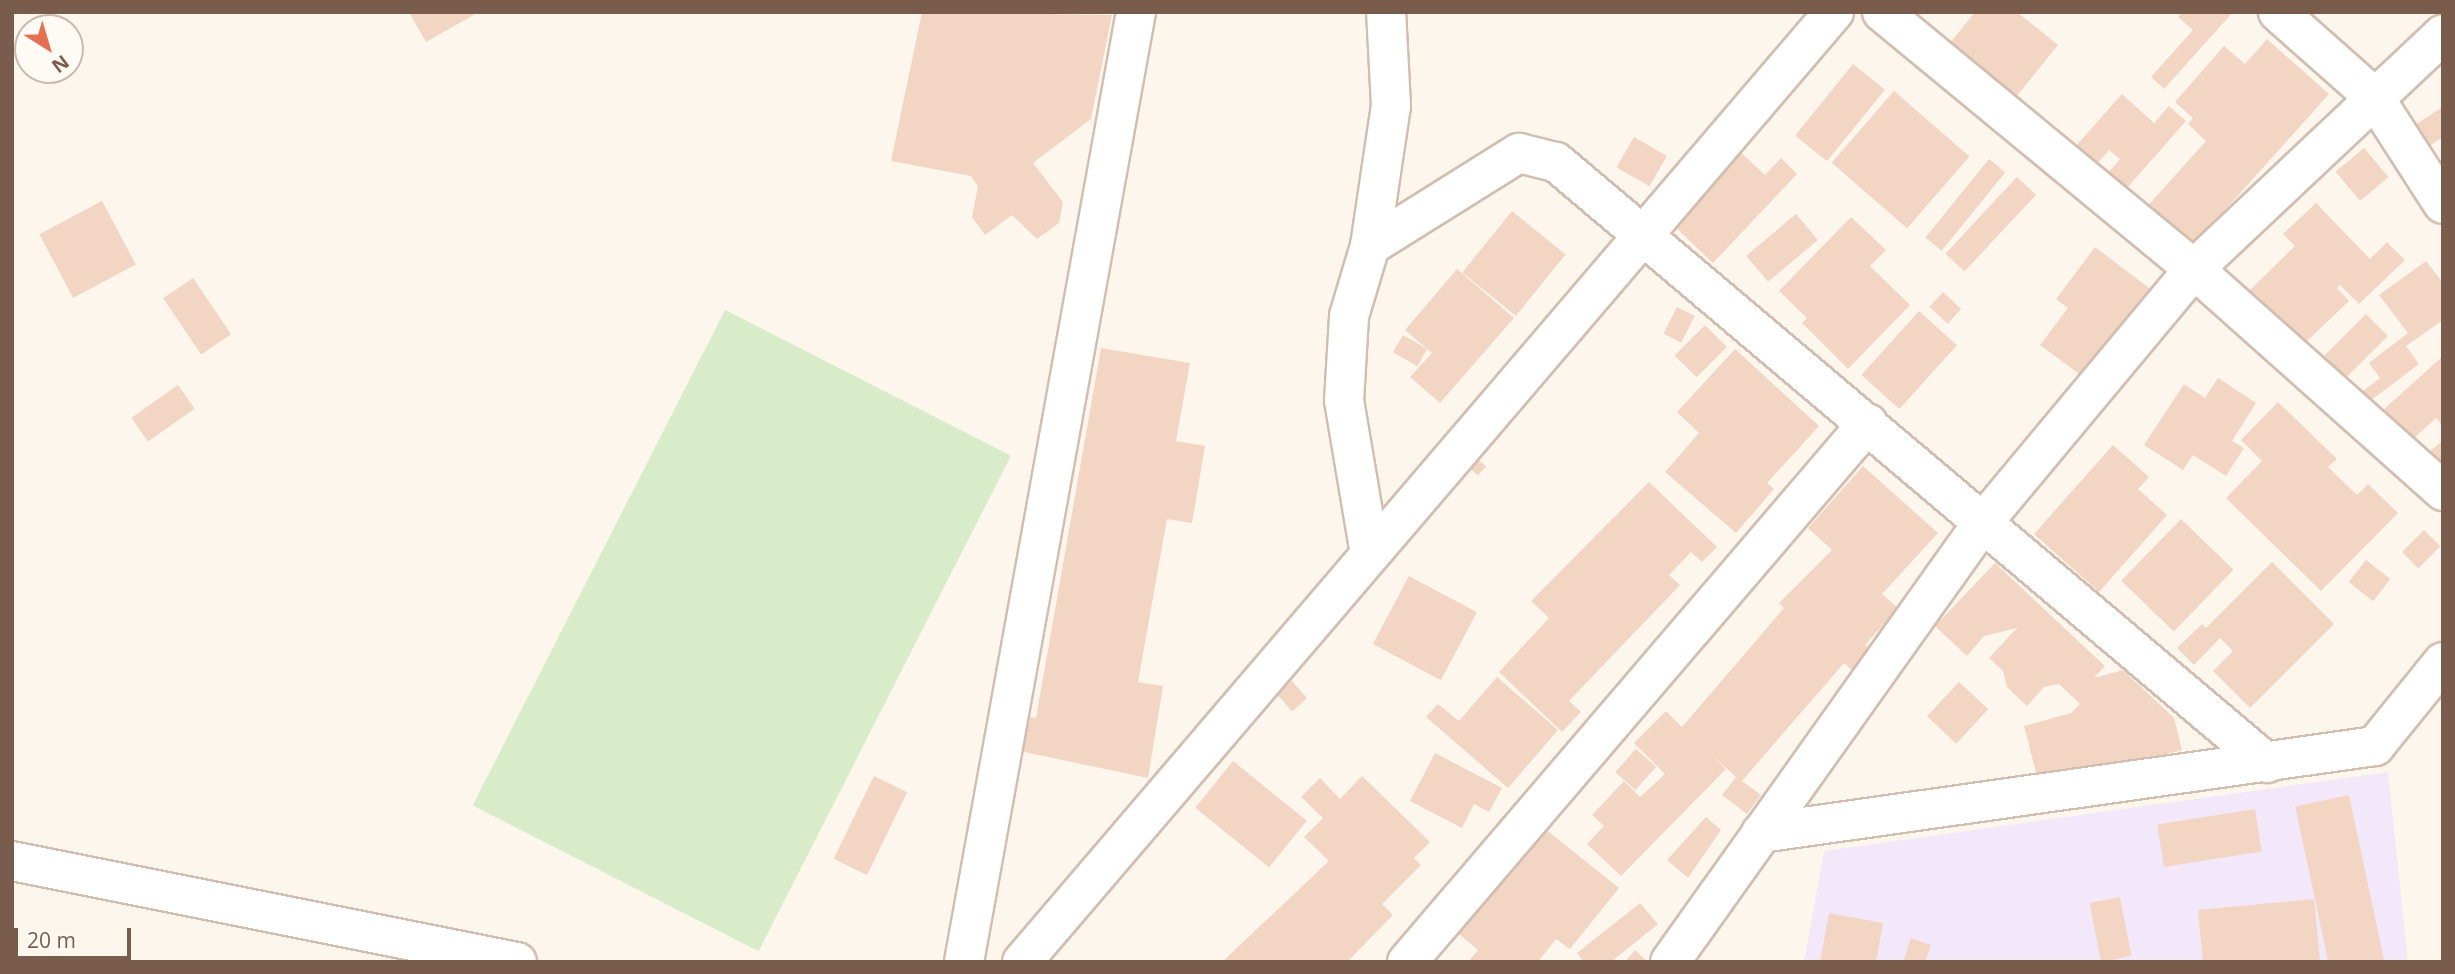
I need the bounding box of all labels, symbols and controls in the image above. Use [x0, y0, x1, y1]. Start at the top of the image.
north arrow [14, 14, 84, 84]
text: N [46, 49, 74, 79]
scale bar [18, 914, 135, 958]
text: 20 m [27, 926, 76, 954]

